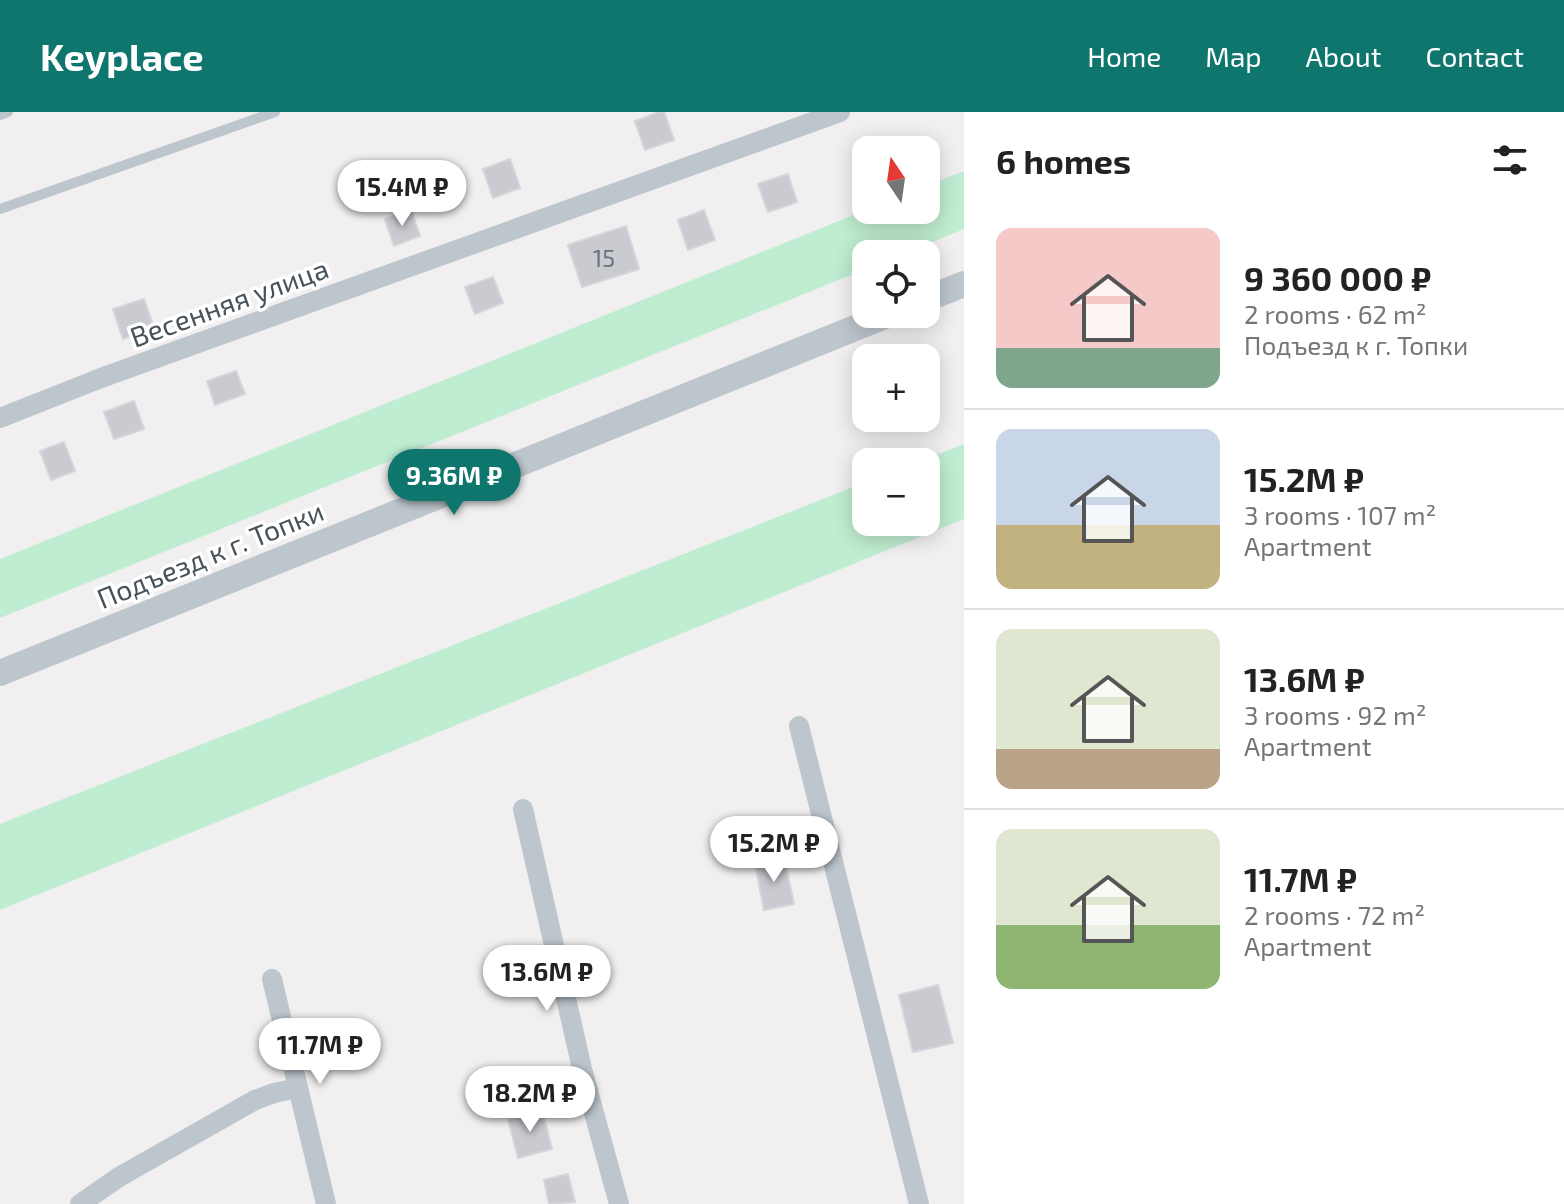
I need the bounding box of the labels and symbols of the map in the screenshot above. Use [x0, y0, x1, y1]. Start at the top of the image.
north arrow [852, 136, 940, 224]
pin: 15.4M ₽ [328, 160, 476, 228]
house number: 15 [593, 243, 615, 272]
street label: Весенняя улица [125, 250, 333, 354]
pin: 9.36M ₽ [380, 449, 528, 517]
street label: Подъезд к г. Топки [92, 493, 328, 615]
pin: 15.2M ₽ [700, 816, 848, 884]
pin: 13.6M ₽ [473, 945, 621, 1013]
pin: 11.7M ₽ [246, 1018, 394, 1086]
pin: 18.2M ₽ [456, 1066, 604, 1134]

